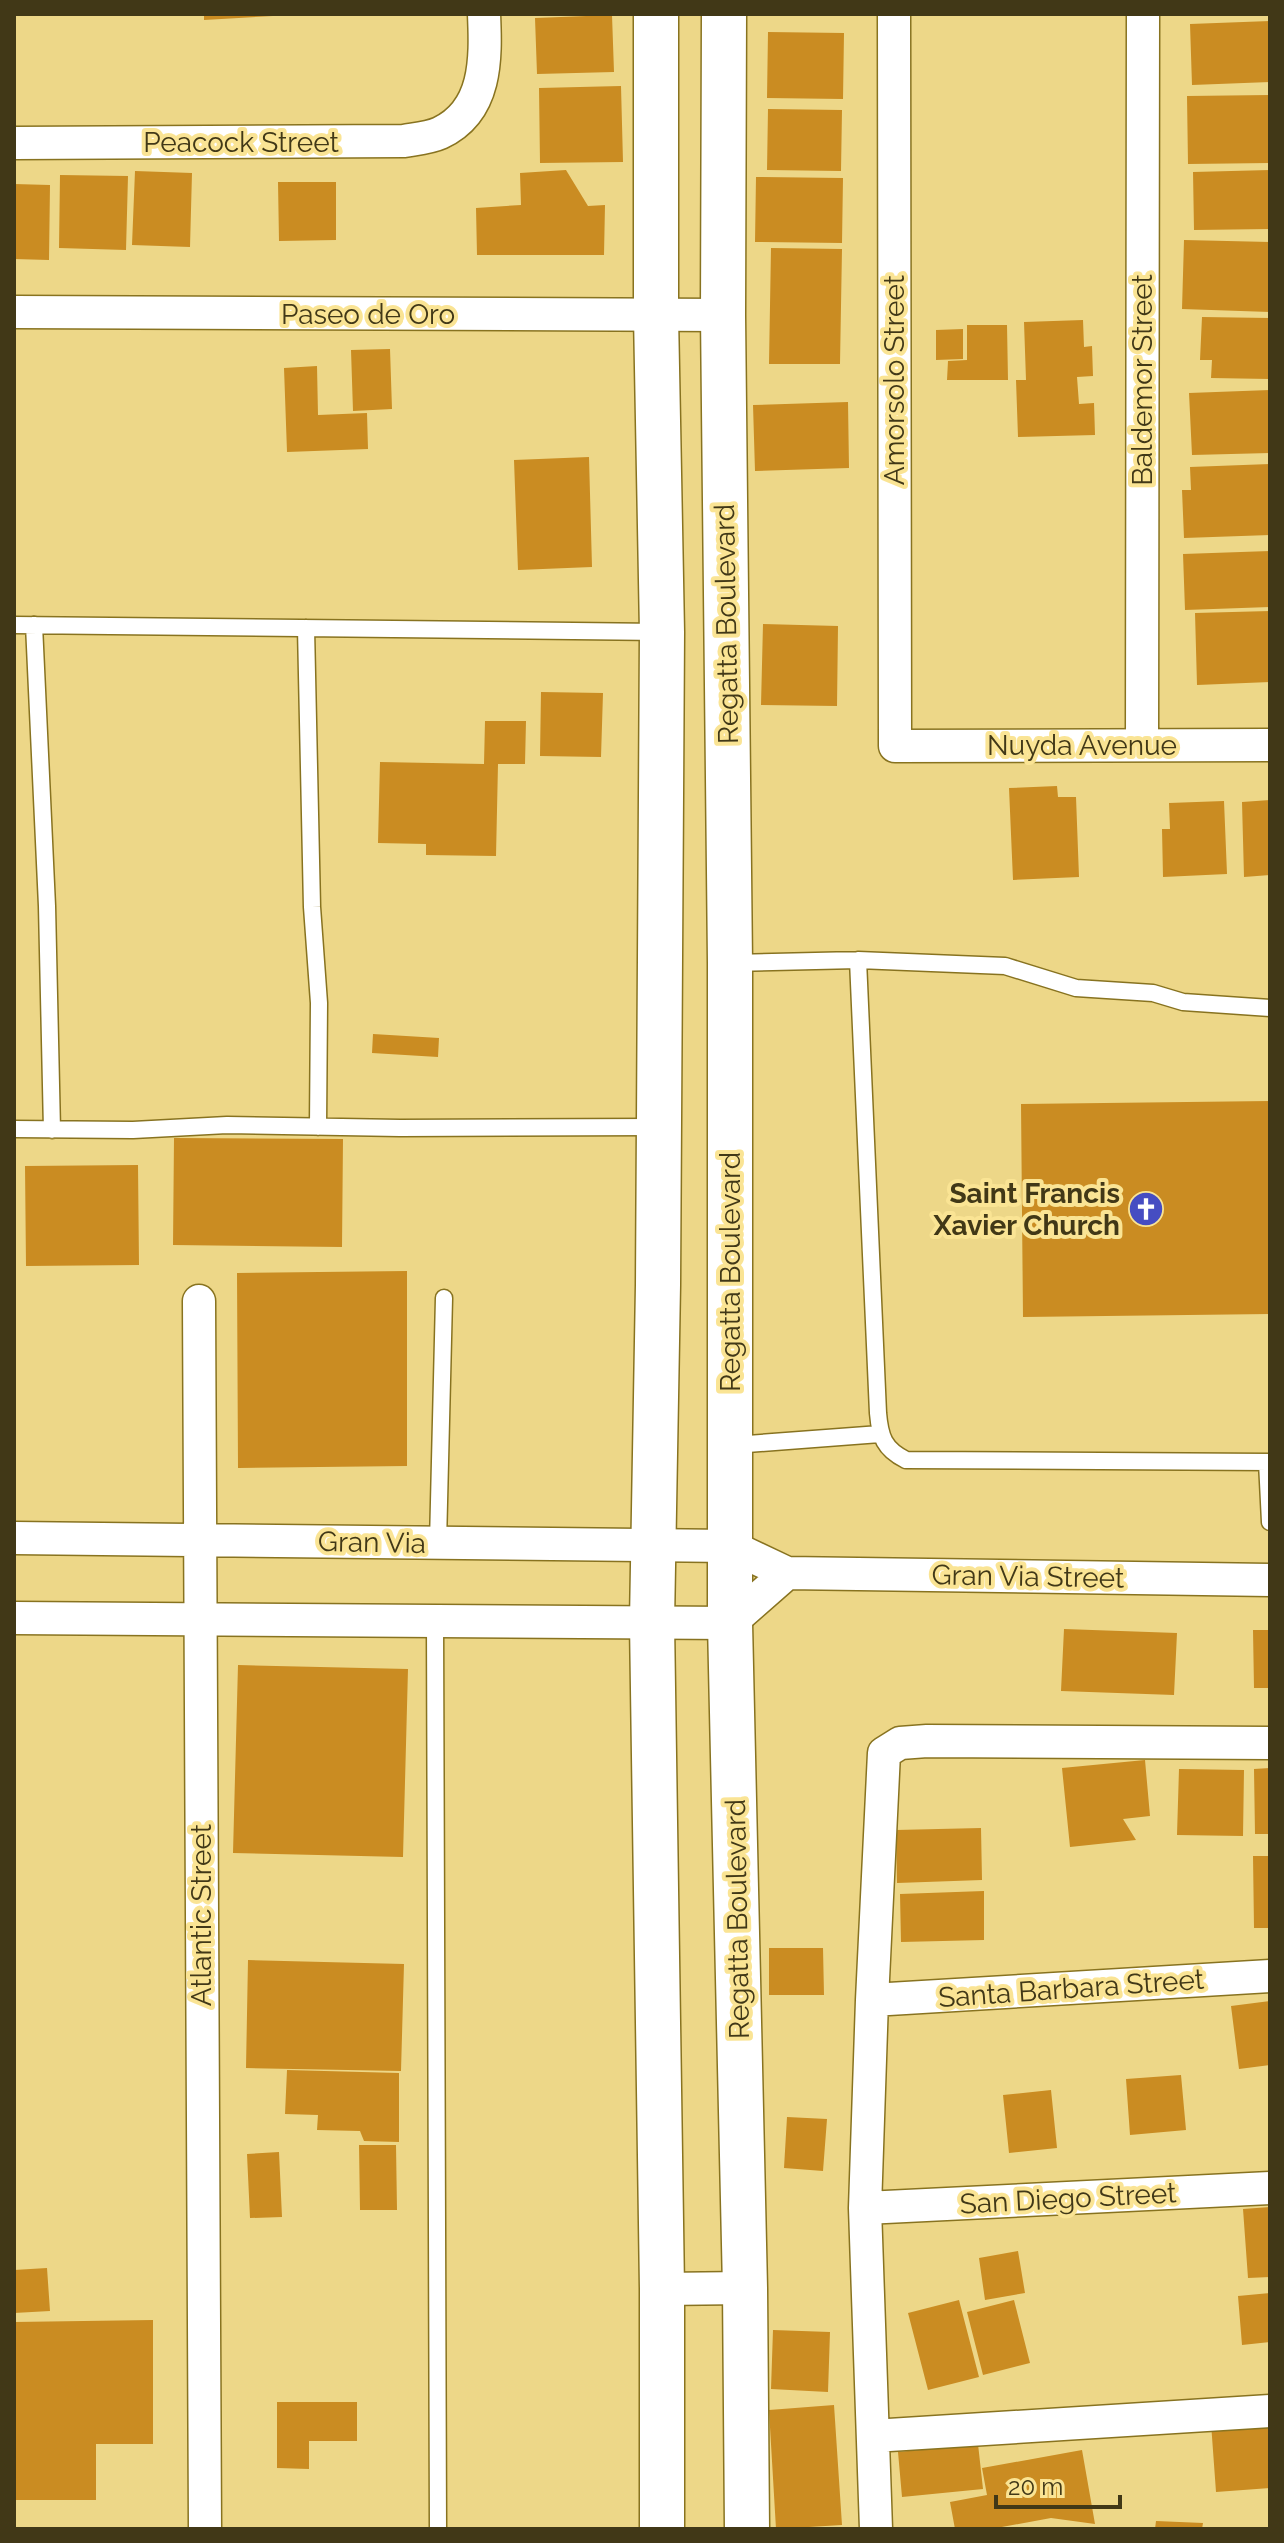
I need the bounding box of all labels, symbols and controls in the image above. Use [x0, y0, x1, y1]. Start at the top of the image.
street label: Peacock Street [143, 126, 339, 159]
street label: Amorsolo Street [878, 274, 911, 485]
street label: Baldemor Street [1126, 274, 1159, 486]
street label: Paseo de Oro [281, 298, 455, 331]
street label: Regatta Boulevard [708, 504, 745, 744]
street label: Nuyda Avenue [987, 729, 1177, 762]
street label: Regatta Boulevard [714, 1152, 747, 1392]
place label: Saint Francis Xavier Church [933, 1177, 1120, 1242]
church icon: Saint Francis Xavier Church [1127, 1190, 1165, 1228]
street label: Gran Via [318, 1525, 426, 1560]
street label: Gran Via Street [931, 1558, 1125, 1595]
street label: Regatta Boulevard [719, 1799, 756, 2039]
street label: Atlantic Street [185, 1823, 218, 2006]
street label: Santa Barbara Street [937, 1963, 1206, 2014]
street label: San Diego Street [959, 2176, 1178, 2221]
scale bar [996, 2459, 1120, 2509]
text: 20 m [1008, 2472, 1063, 2501]

